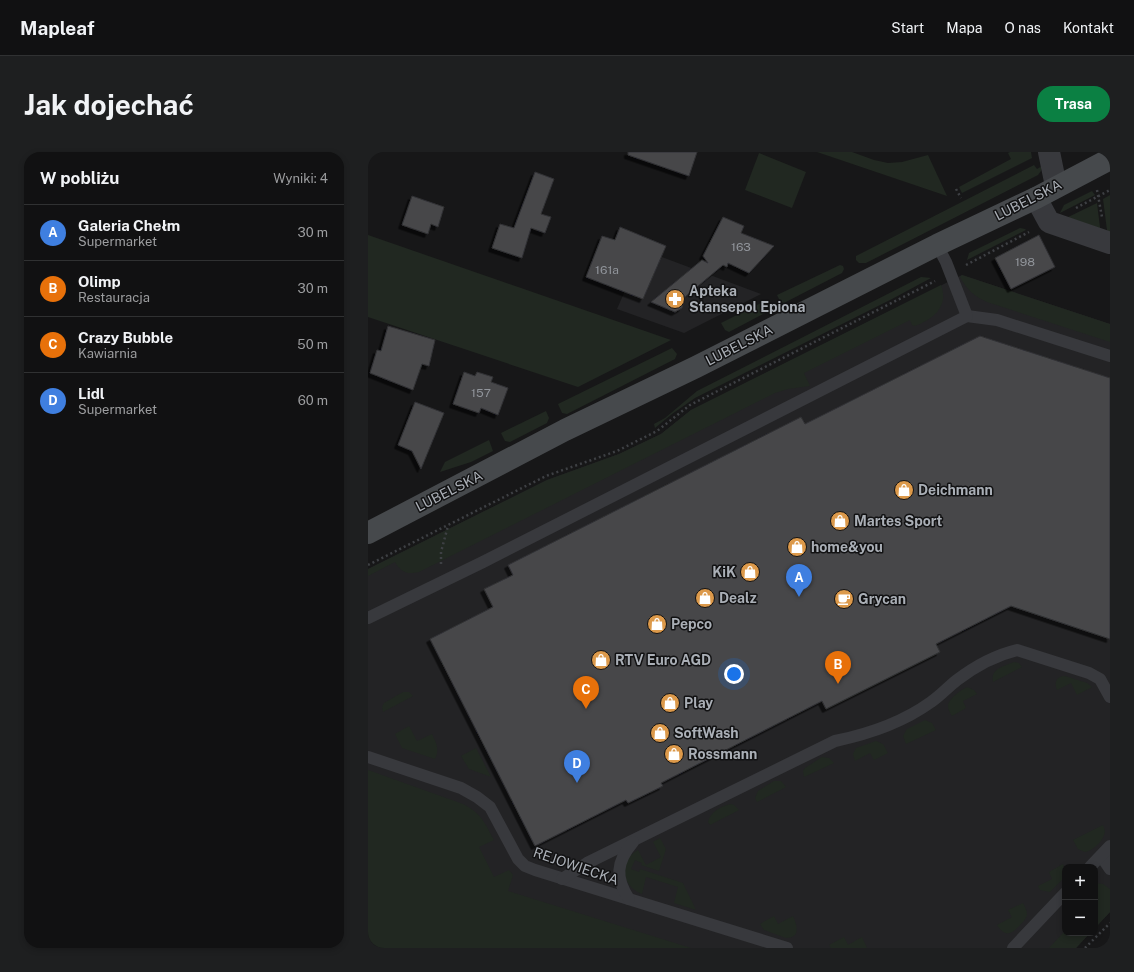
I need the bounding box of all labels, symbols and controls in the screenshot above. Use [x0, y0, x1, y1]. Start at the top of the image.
text: Mapleaf [20, 17, 94, 39]
text: Start [891, 20, 924, 36]
text: Mapa [946, 20, 982, 36]
text: O nas [1004, 20, 1041, 36]
text: Kontakt [1063, 20, 1114, 36]
button: Trasa [1037, 86, 1110, 122]
text: Jak dojechać [24, 88, 194, 121]
text: W pobliżu [40, 168, 119, 188]
text: Wyniki: 4 [273, 171, 328, 186]
street label: LUBELSKA [992, 176, 1064, 224]
text: Galeria Chełm [78, 217, 180, 234]
text: A [48, 225, 58, 240]
text: 30 m [298, 225, 328, 240]
text: Supermarket [78, 234, 157, 249]
house number: 163 [731, 240, 751, 254]
house number: 198 [1015, 255, 1035, 269]
house number: 161a [595, 263, 619, 277]
text: Olimp [78, 273, 121, 290]
text: B [49, 281, 57, 296]
text: 30 m [298, 281, 328, 296]
place label: Apteka Stansepol Epiona [689, 283, 806, 315]
pharmacy icon: Apteka Stansepol Epiona [664, 288, 686, 310]
text: Restauracja [78, 290, 150, 305]
street label: LUBELSKA [703, 321, 775, 369]
text: Crazy Bubble [78, 329, 173, 346]
text: C [48, 337, 58, 352]
text: 50 m [297, 337, 328, 352]
text: Kawiarnia [78, 346, 137, 361]
text: Lidl [78, 385, 105, 402]
house number: 157 [471, 386, 491, 400]
text: D [48, 393, 58, 408]
text: 60 m [298, 393, 328, 408]
text: Supermarket [78, 402, 157, 417]
street label: LUBELSKA [413, 467, 485, 515]
shop icon: Deichmann [893, 479, 915, 501]
place label: Deichmann [918, 482, 993, 498]
shop icon: Martes Sport [829, 510, 851, 532]
place label: Martes Sport [854, 513, 942, 529]
shop icon: home&you [786, 536, 808, 558]
place label: home&you [811, 539, 883, 555]
shop icon: KiK [739, 561, 761, 583]
place label: KiK [712, 564, 736, 580]
pin: A [786, 564, 812, 597]
shop icon: Dealz [694, 587, 716, 609]
cafe icon: Grycan [833, 588, 855, 610]
place label: Dealz [719, 590, 757, 606]
place label: Grycan [858, 591, 906, 607]
shop icon: Pepco [646, 613, 668, 635]
place label: Pepco [671, 616, 712, 632]
shop icon: RTV Euro AGD [590, 649, 612, 671]
pin: B [825, 651, 851, 684]
place label: RTV Euro AGD [615, 652, 711, 668]
your location [724, 664, 744, 684]
pin: C [573, 676, 599, 709]
shop icon: Play [659, 692, 681, 714]
place label: Play [684, 695, 713, 711]
shop icon: SoftWash [649, 722, 671, 744]
place label: SoftWash [674, 725, 739, 741]
shop icon: Rossmann [663, 743, 685, 765]
place label: Rossmann [688, 746, 757, 762]
pin: D [564, 750, 590, 783]
street label: REJOWIECKA [531, 844, 621, 888]
map controls [1062, 864, 1098, 936]
button: + [1062, 864, 1098, 900]
button: − [1062, 900, 1098, 936]

